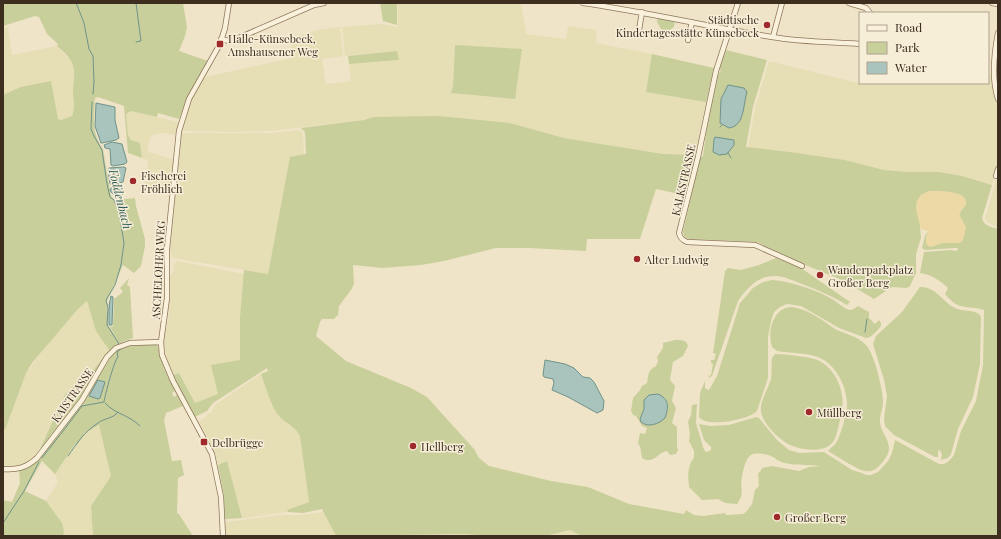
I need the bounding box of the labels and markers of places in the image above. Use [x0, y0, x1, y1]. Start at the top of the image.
place label: Städtische Kindertagesstätte Künsebeck [616, 12, 759, 40]
marker: Städtische Kindertagesstätte Künsebeck [762, 20, 772, 30]
place label: Halle-Künsebeck, Amshausener Weg [227, 31, 318, 59]
marker: Halle-Künsebeck, Amshausener Weg [215, 39, 225, 49]
place label: Fischerei Fröhlich [141, 168, 186, 196]
marker: Fischerei Fröhlich [128, 176, 138, 186]
place label: Alter Ludwig [644, 252, 709, 267]
marker: Alter Ludwig [632, 254, 642, 264]
place label: Wanderparkplatz Großer Berg [827, 262, 913, 290]
marker: Wanderparkplatz Großer Berg [815, 270, 825, 280]
place label: Müllberg [817, 405, 862, 420]
marker: Müllberg [804, 407, 814, 417]
place label: Delbrügge [212, 435, 264, 450]
marker: Delbrügge [199, 437, 209, 447]
place label: Hellberg [421, 439, 464, 454]
marker: Hellberg [408, 441, 418, 451]
place label: Großer Berg [785, 510, 846, 525]
marker: Großer Berg [772, 512, 782, 522]

